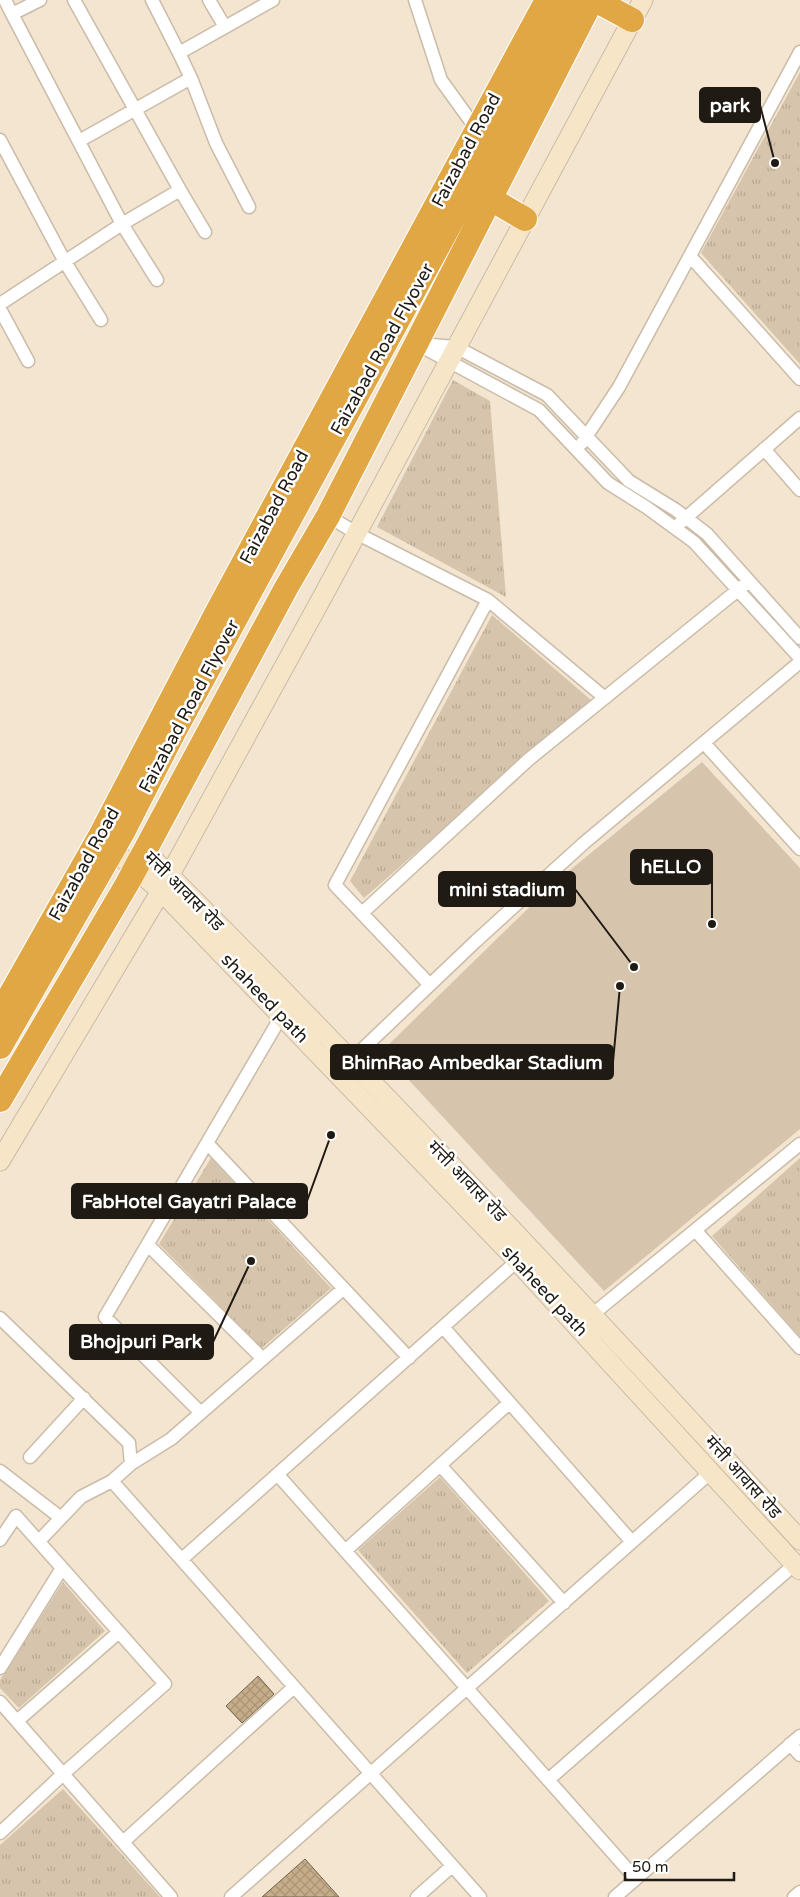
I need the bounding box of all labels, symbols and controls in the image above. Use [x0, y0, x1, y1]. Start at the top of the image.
callout: park [700, 88, 760, 122]
street label: Faizabad Road [427, 89, 505, 211]
text: park [710, 95, 751, 118]
street label: Faizabad Road Flyover [326, 259, 438, 439]
street label: Faizabad Road [235, 446, 313, 568]
street label: Faizabad Road Flyover [134, 616, 244, 796]
street label: Faizabad Road [44, 804, 124, 924]
street label: मंत्ती आवास रोड [139, 846, 229, 936]
callout: hELLO [631, 850, 712, 884]
text: hELLO [641, 856, 701, 878]
callout: mini stadium [439, 872, 575, 906]
text: mini stadium [449, 879, 565, 901]
street label: shaheed path [217, 949, 313, 1047]
callout: BhimRao Ambedkar Stadium [331, 1045, 613, 1079]
text: BhimRao Ambedkar Stadium [341, 1052, 603, 1074]
street label: मंत्ती आवास रोड [423, 1136, 511, 1226]
callout: FabHotel Gayatri Palace [72, 1184, 307, 1218]
text: FabHotel Gayatri Palace [82, 1191, 296, 1214]
street label: shaheed path [497, 1241, 593, 1341]
callout: Bhojpuri Park [70, 1325, 213, 1359]
text: Bhojpuri Park [80, 1331, 203, 1354]
street label: मंत्ती आवास रोड [700, 1431, 786, 1523]
scale bar [625, 1850, 734, 1882]
text: 50 m [632, 1858, 669, 1876]

